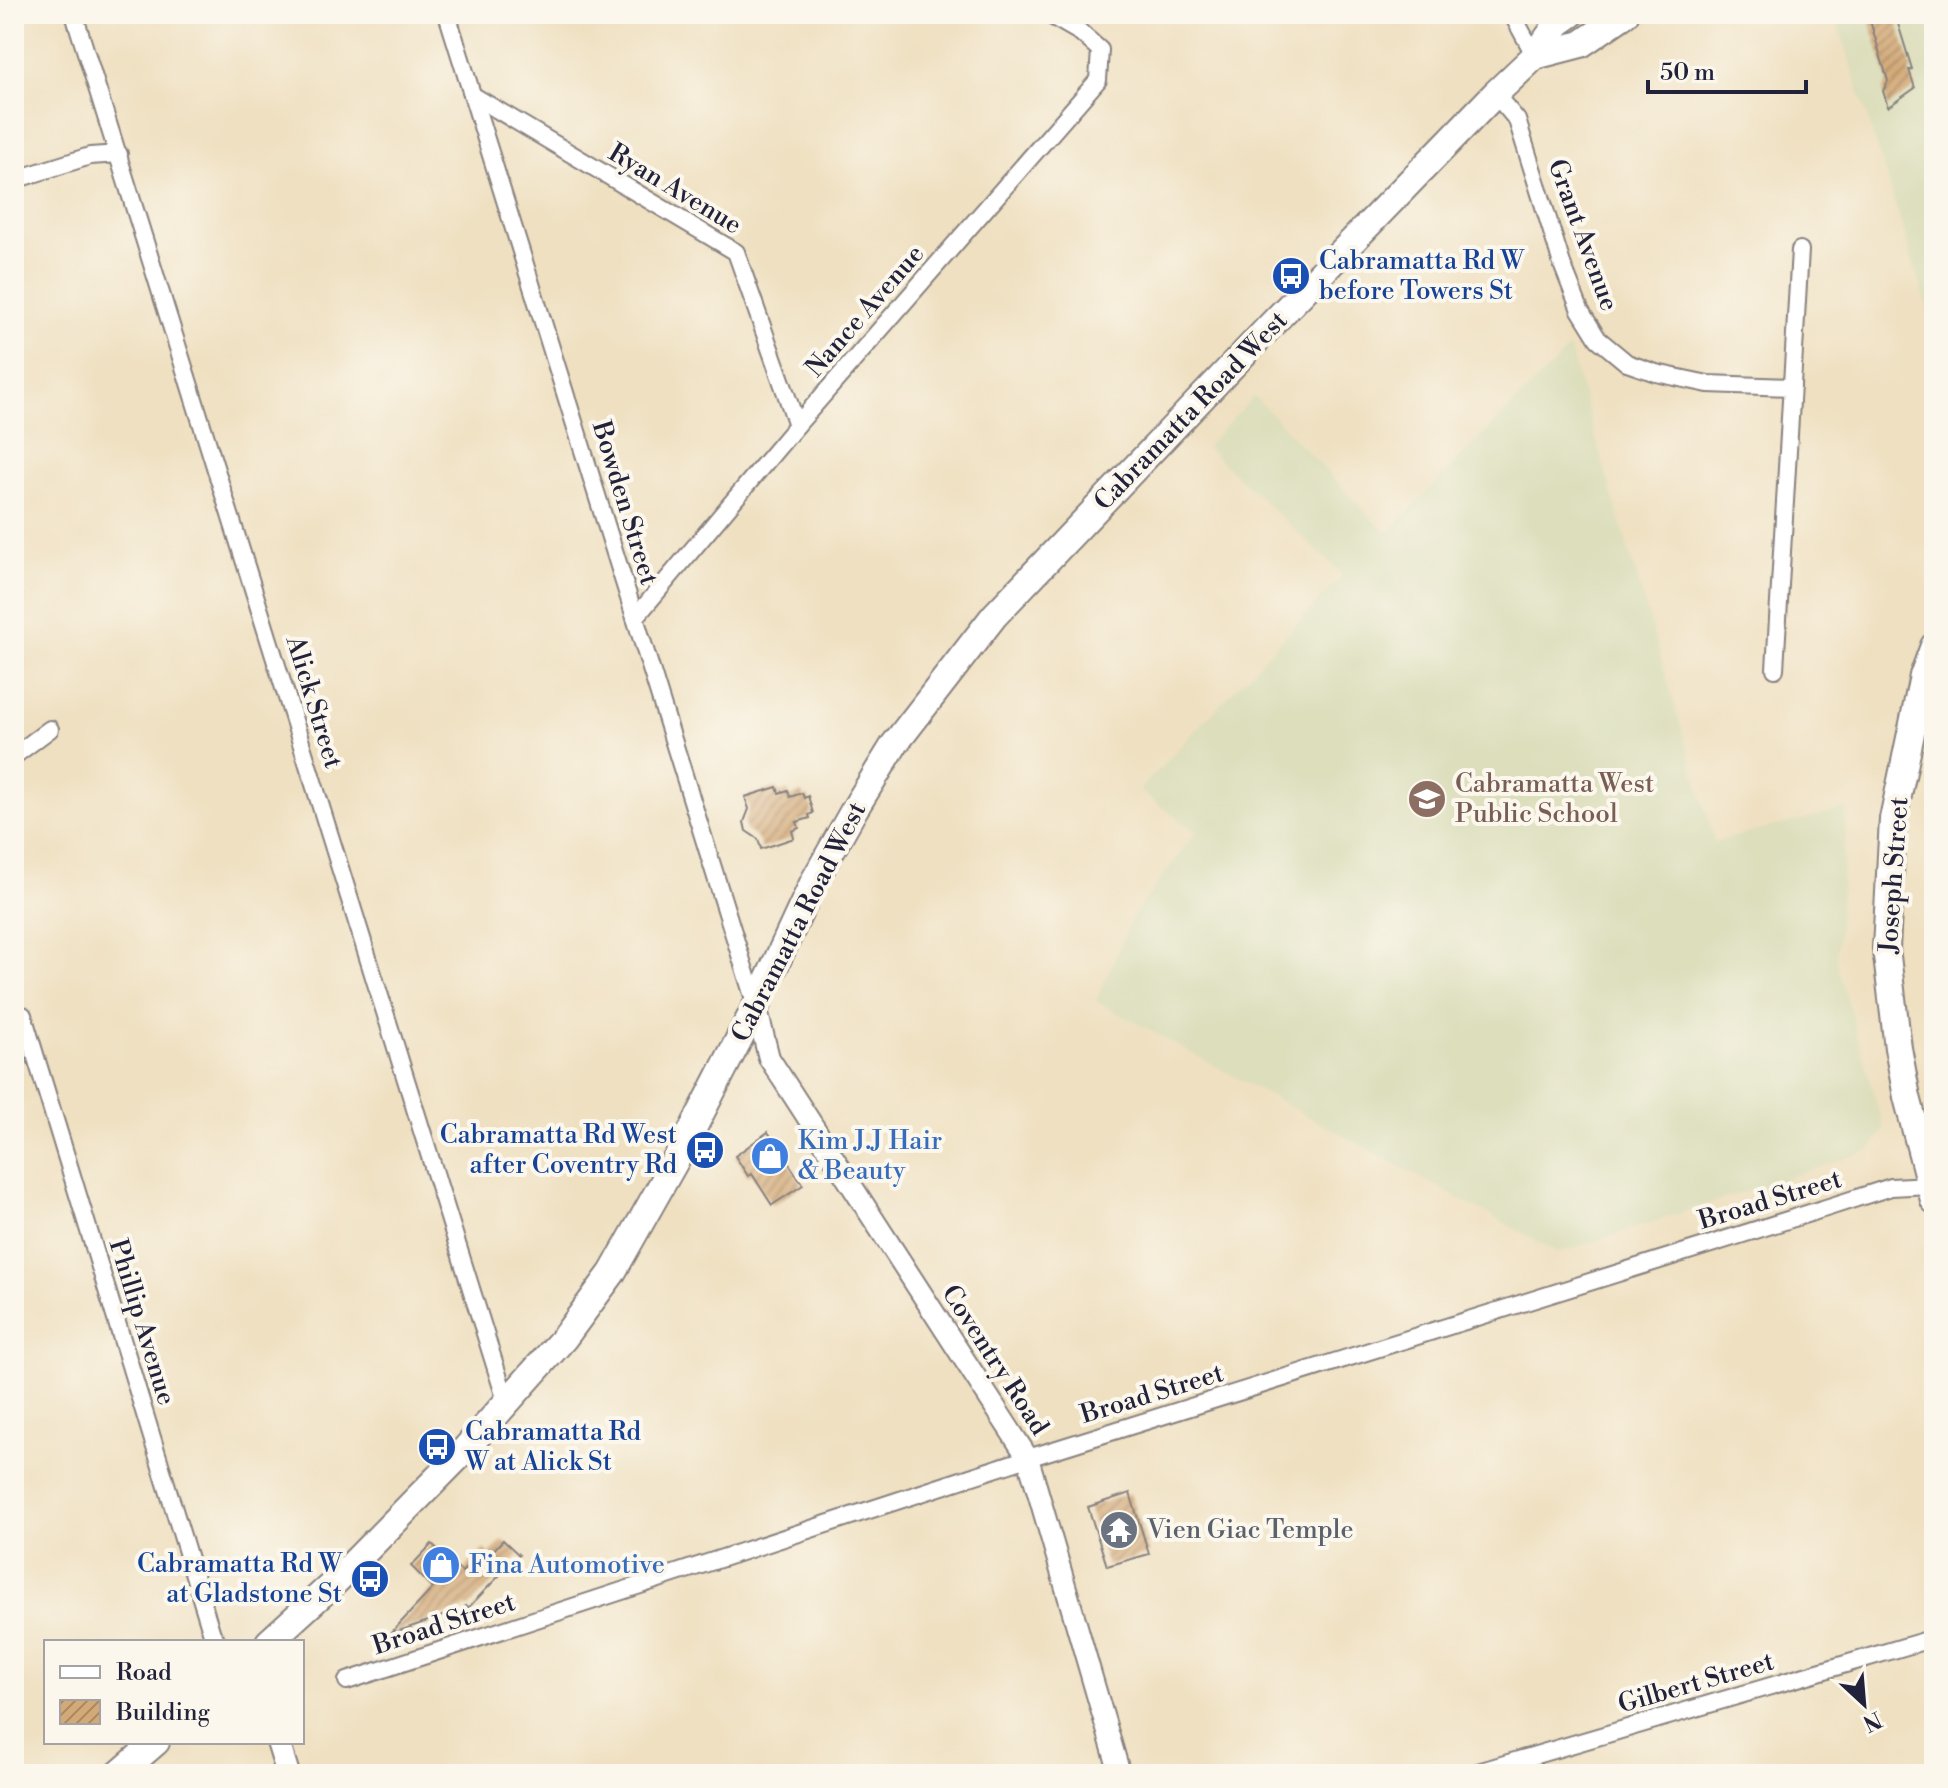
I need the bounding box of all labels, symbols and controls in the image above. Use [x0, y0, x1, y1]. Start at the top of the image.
scale bar [1648, 44, 1806, 94]
text: 50 m [1660, 58, 1715, 88]
street label: Ryan Avenue [603, 137, 747, 241]
street label: Grant Avenue [1541, 155, 1625, 315]
street label: Nance Avenue [799, 238, 931, 384]
place label: Cabramatta Rd W before Towers St [1319, 245, 1525, 307]
bus stop icon: Cabramatta Rd W before Towers St [1270, 255, 1312, 297]
street label: Cabramatta Road West [1087, 305, 1295, 517]
street label: Bowden Street [585, 416, 665, 589]
street label: Alick Street [278, 631, 349, 772]
place label: Cabramatta West Public School [1455, 768, 1654, 830]
school or university icon: Cabramatta West Public School [1406, 778, 1448, 820]
street label: Joseph Street [1873, 796, 1915, 955]
street label: Cabramatta Road West [725, 797, 873, 1047]
place label: Cabramatta Rd West after Coventry Rd [440, 1119, 677, 1181]
place label: Kim J.J Hair & Beauty [798, 1125, 942, 1187]
bus stop icon: Cabramatta Rd West after Coventry Rd [684, 1129, 726, 1171]
shop icon: Kim J.J Hair & Beauty [749, 1135, 791, 1177]
street label: Broad Street [1694, 1163, 1845, 1237]
street label: Phillip Avenue [102, 1235, 182, 1409]
street label: Coventry Road [935, 1279, 1056, 1441]
street label: Broad Street [1076, 1357, 1227, 1431]
place label: Cabramatta Rd W at Alick St [464, 1416, 641, 1478]
bus stop icon: Cabramatta Rd W at Alick St [416, 1426, 458, 1468]
temple icon: Vien Giac Temple [1098, 1509, 1140, 1551]
place label: Vien Giac Temple [1146, 1514, 1354, 1546]
shop icon: Fina Automotive [420, 1544, 462, 1586]
place label: Cabramatta Rd W at Gladstone St [137, 1548, 343, 1610]
place label: Fina Automotive [469, 1549, 665, 1581]
bus stop icon: Cabramatta Rd W at Gladstone St [349, 1558, 391, 1600]
street label: Broad Street [368, 1586, 519, 1662]
legend [44, 1640, 304, 1744]
street label: Gilbert Street [1614, 1645, 1778, 1721]
text: Road [116, 1658, 172, 1688]
north arrow [1824, 1664, 1904, 1744]
text: Building [115, 1698, 210, 1728]
text: N [1858, 1705, 1886, 1737]

